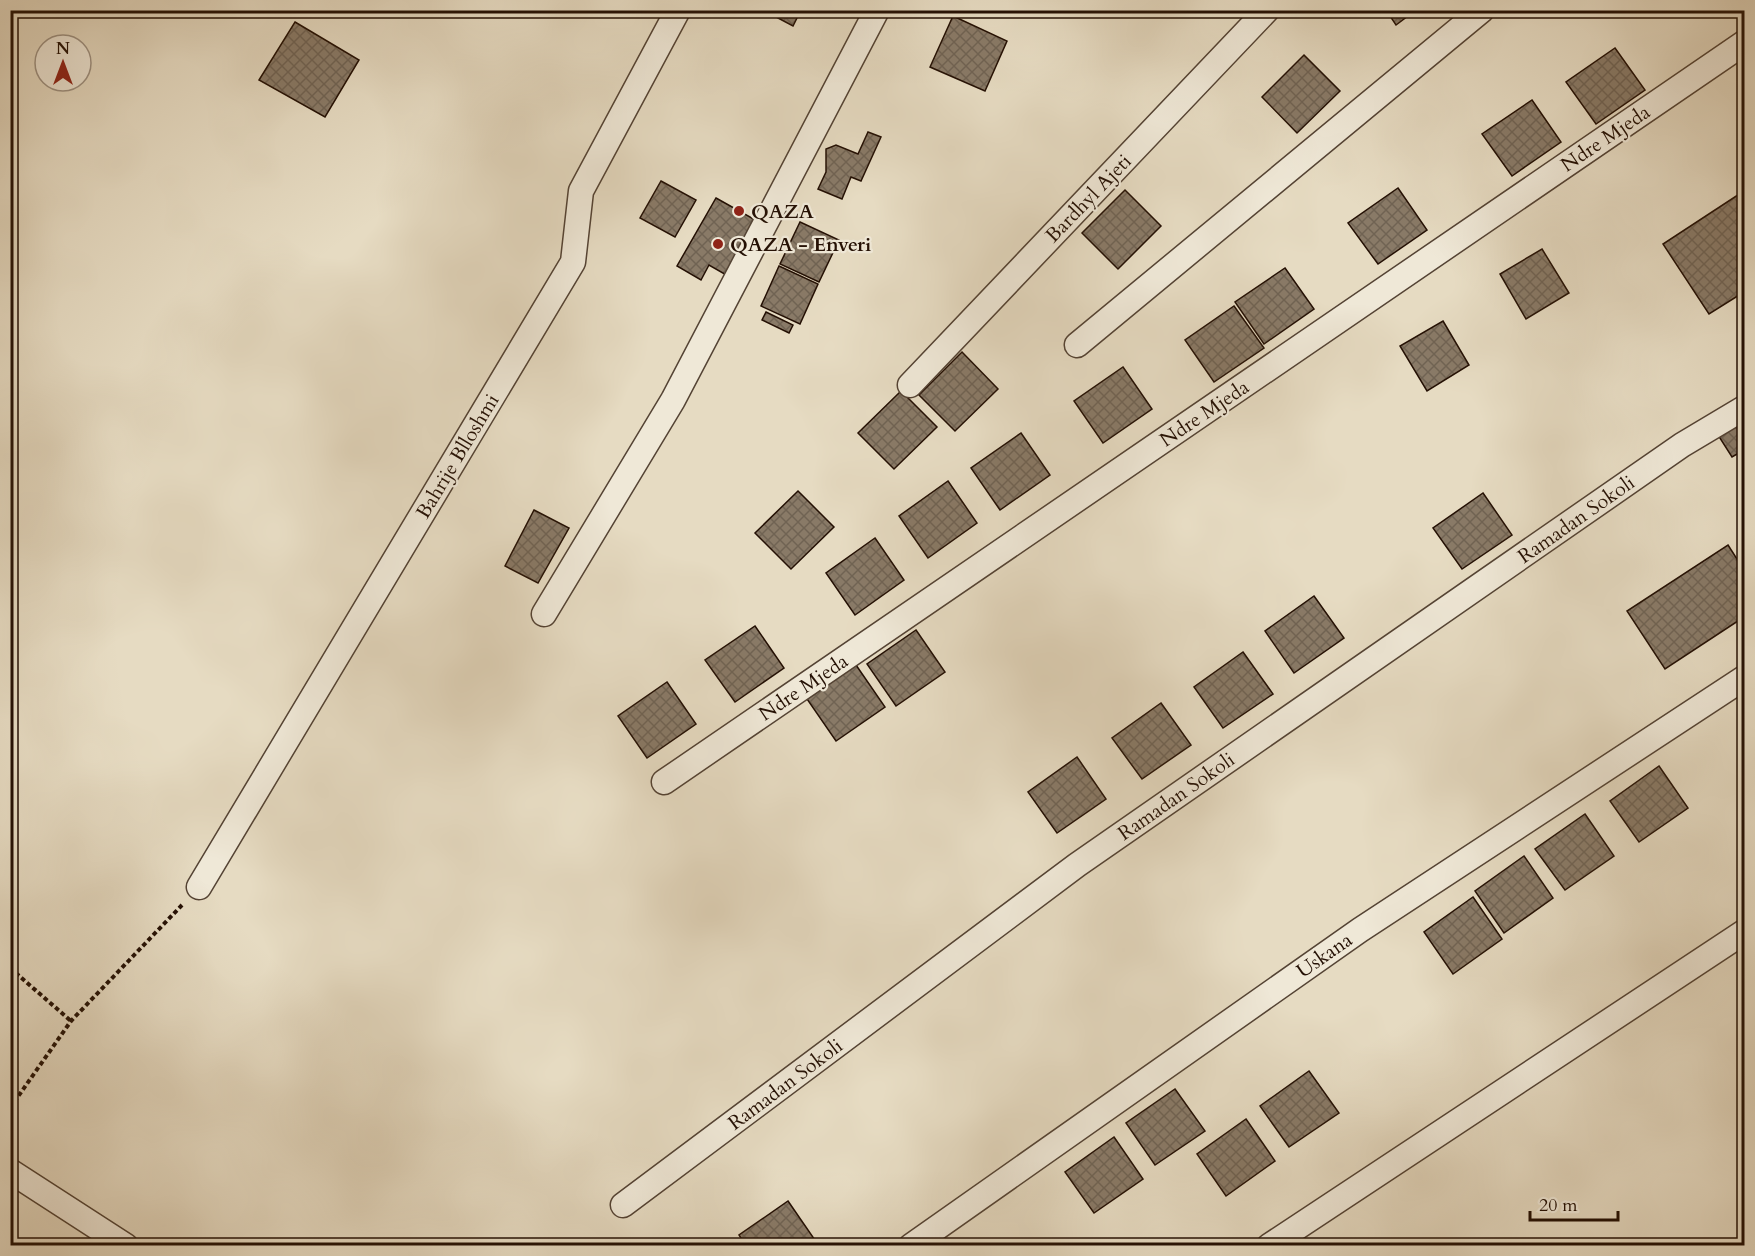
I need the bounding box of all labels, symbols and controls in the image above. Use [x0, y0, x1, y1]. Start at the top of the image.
north arrow [33, 33, 93, 93]
text: N [56, 38, 70, 60]
street label: Ndre Mjeda [1555, 98, 1656, 178]
street label: Bardhyl Ajeti [1039, 148, 1138, 248]
place label: QAZA [751, 198, 814, 225]
marker: QAZA [732, 204, 746, 218]
place label: QAZA - Enveri [730, 231, 871, 258]
marker: QAZA - Enveri [711, 237, 725, 251]
street label: Ndre Mjeda [1154, 373, 1255, 453]
street label: Bahrije Blloshmi [410, 389, 506, 524]
street label: Ramadan Sokoli [1512, 469, 1641, 570]
street label: Ndre Mjeda [753, 647, 854, 727]
street label: Ramadan Sokoli [1112, 746, 1241, 847]
street label: Uskana [1291, 926, 1358, 984]
street label: Ramadan Sokoli [722, 1032, 848, 1136]
scale bar [1530, 1184, 1618, 1222]
text: 20 m [1539, 1193, 1578, 1218]

